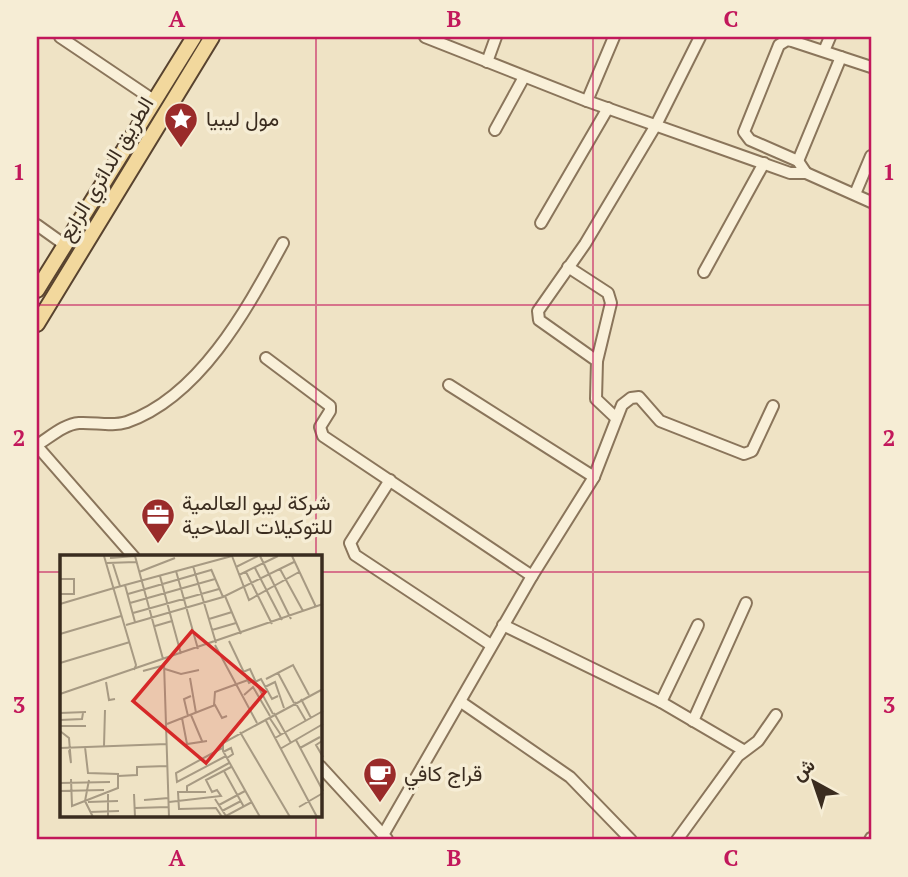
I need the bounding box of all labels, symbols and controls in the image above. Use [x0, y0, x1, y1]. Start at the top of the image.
text: A [169, 3, 186, 34]
text: B [447, 3, 462, 34]
text: C [724, 3, 739, 34]
street label: الطريق الدائري الرابع [51, 91, 163, 248]
place icon: مول ليبيا [162, 100, 200, 149]
place label: مول ليبيا [206, 104, 279, 132]
text: 1 [13, 156, 26, 187]
text: 1 [883, 156, 896, 187]
text: 2 [13, 422, 26, 453]
text: 2 [883, 422, 896, 453]
place label: شركة ليبو العالمية للتوكيلات الملاحية [182, 488, 333, 540]
office icon: شركة ليبو العالمية للتوكيلات الملاحية [139, 496, 177, 545]
inset map [60, 555, 322, 818]
text: 3 [13, 689, 26, 720]
text: 3 [883, 689, 896, 720]
north arrow [778, 748, 848, 818]
text: ش [786, 752, 820, 786]
cafe icon: قراج كافي [361, 755, 399, 804]
place label: قراج كافي [404, 759, 482, 791]
text: A [169, 842, 186, 873]
text: B [447, 842, 462, 873]
text: C [724, 842, 739, 873]

